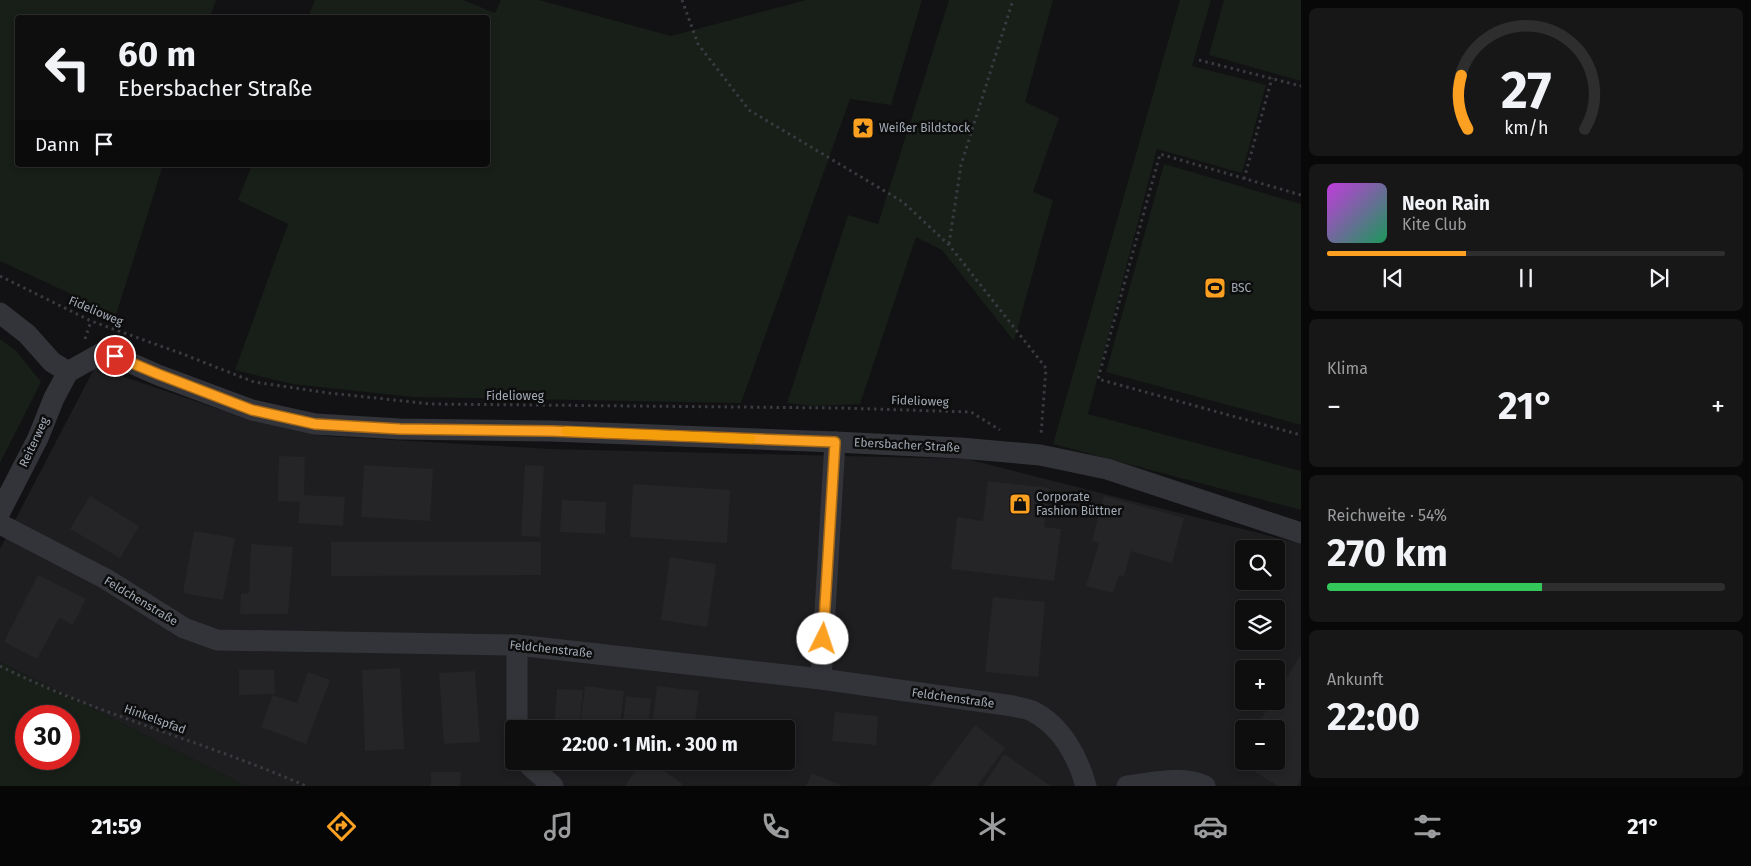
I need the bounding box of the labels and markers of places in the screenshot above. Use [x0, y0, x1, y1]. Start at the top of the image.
place icon: Weißer Bildstock [851, 116, 875, 140]
place label: Weißer Bildstock [879, 121, 971, 135]
sports icon: BSC [1203, 276, 1227, 300]
place label: BSC [1231, 281, 1252, 295]
pin [94, 335, 136, 377]
place label: Corporate Fashion Büttner [1036, 490, 1122, 518]
shop icon: Corporate Fashion Büttner [1008, 492, 1032, 516]

